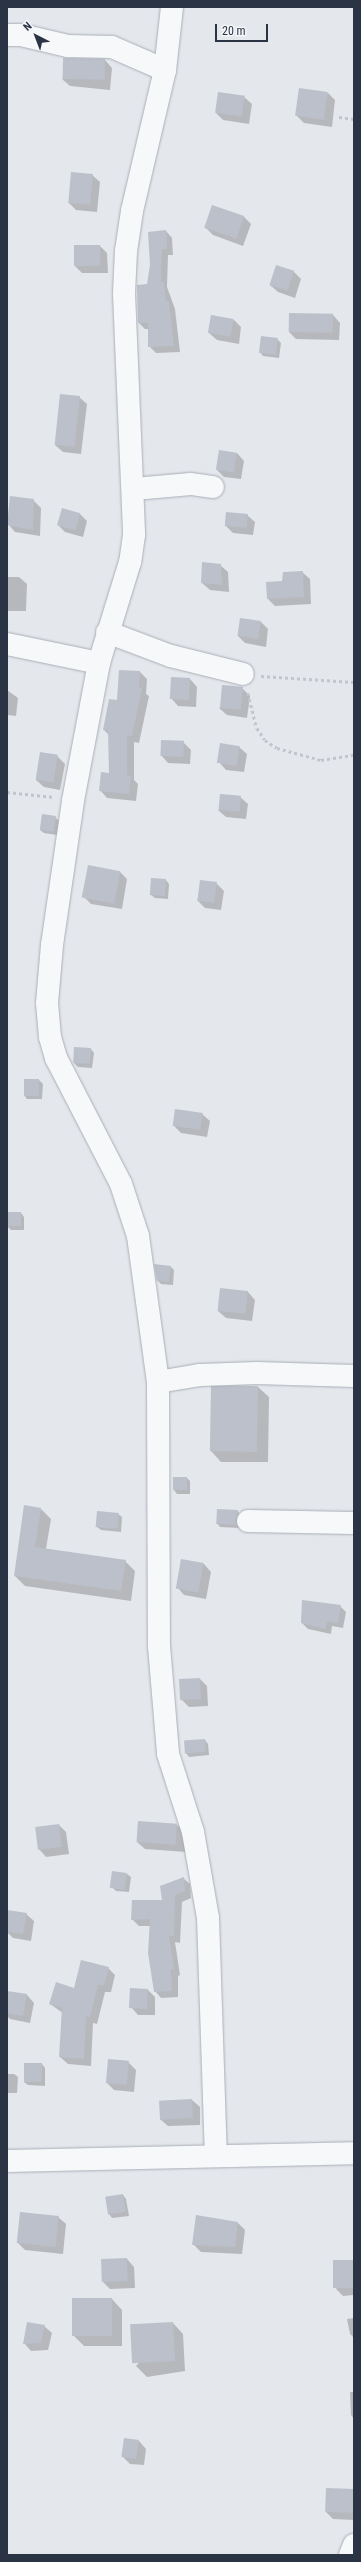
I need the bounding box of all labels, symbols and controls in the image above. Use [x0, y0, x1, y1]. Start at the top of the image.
north arrow [16, 16, 56, 56]
scale bar [217, 16, 270, 42]
text: N [21, 20, 34, 34]
text: 20 m [222, 24, 246, 38]

